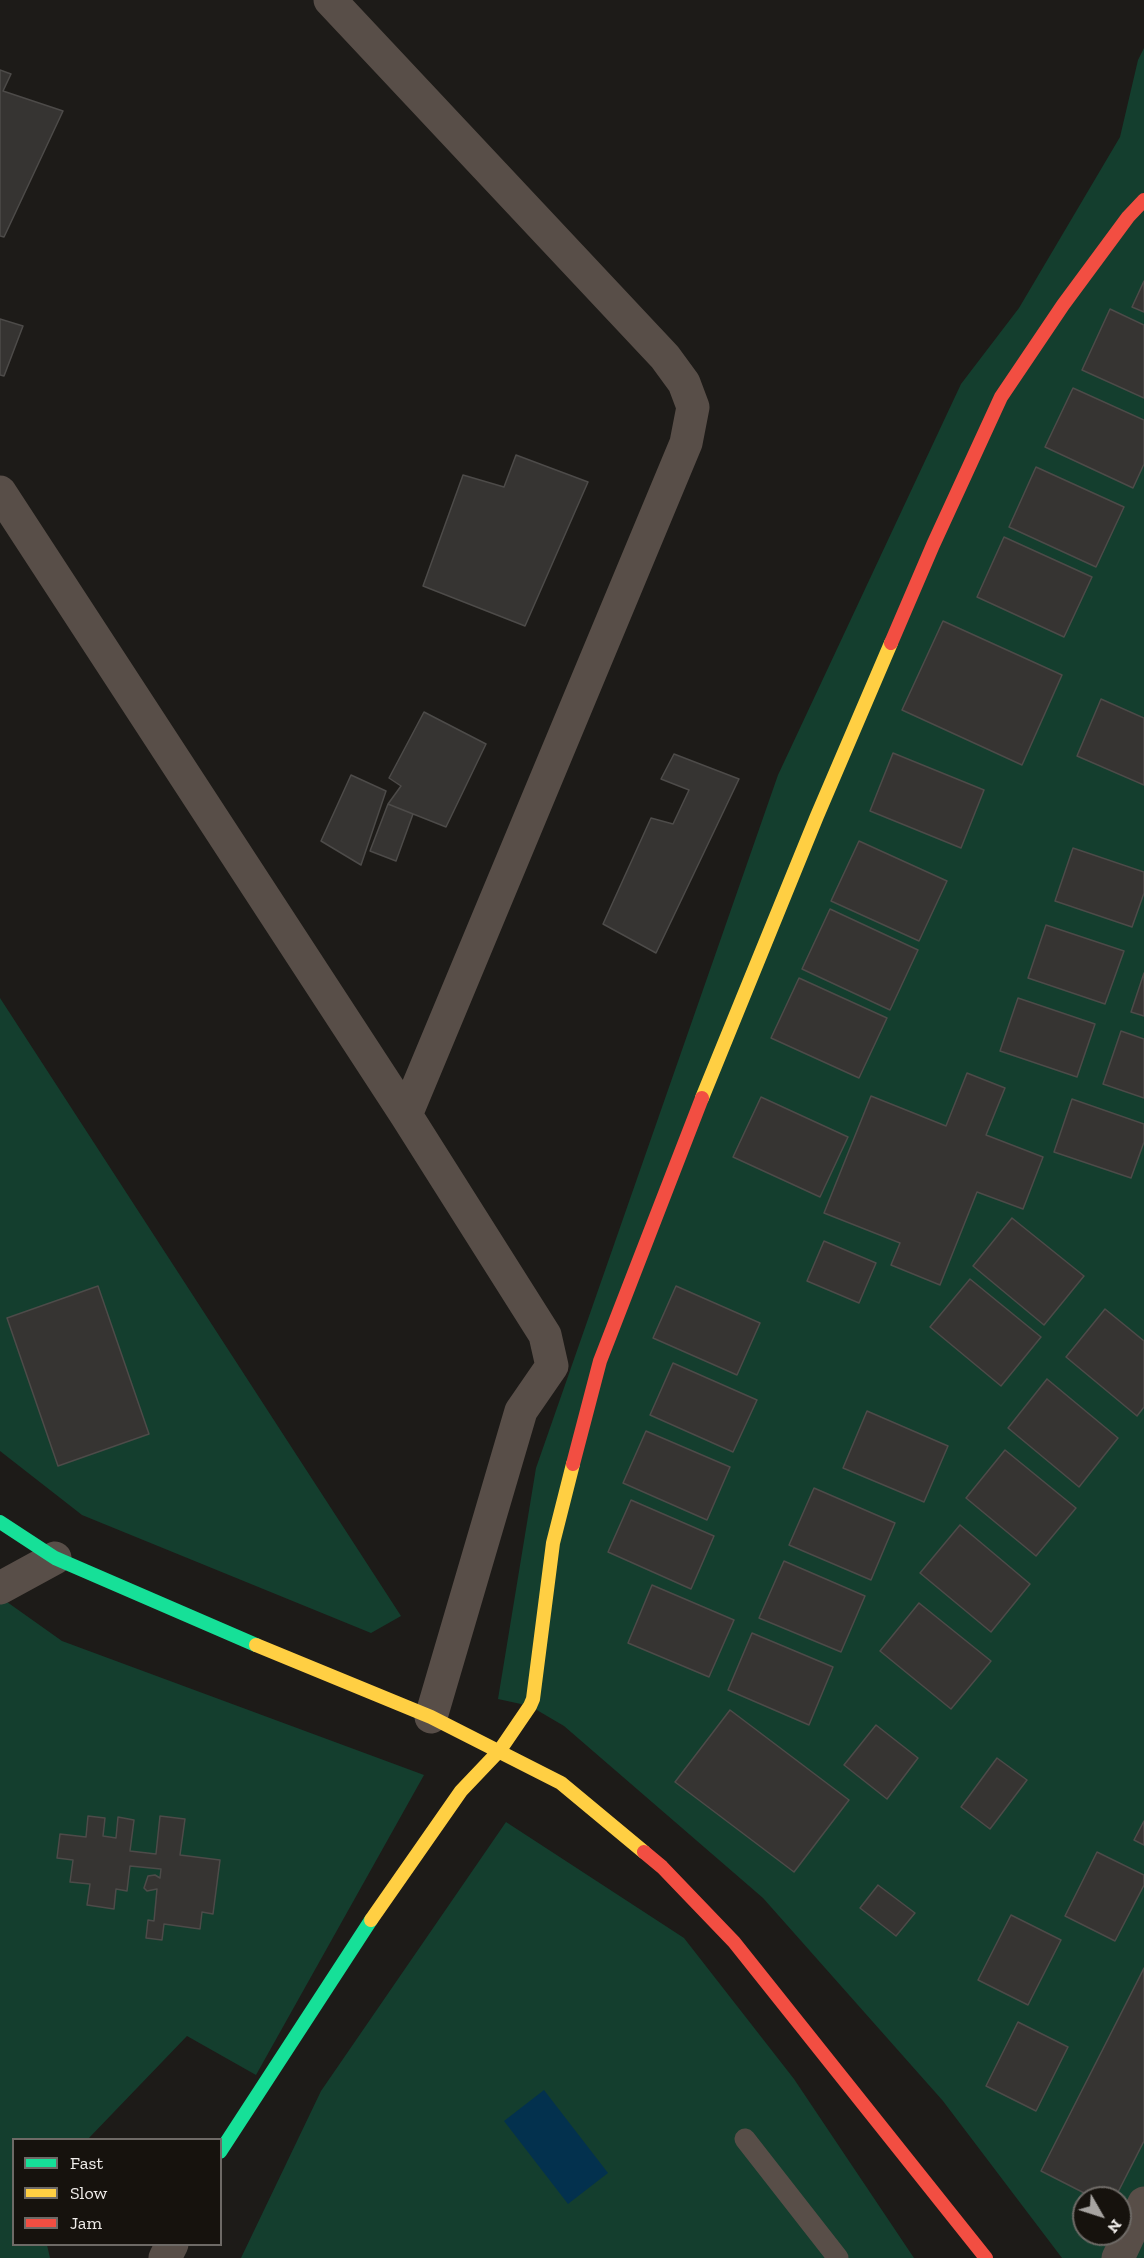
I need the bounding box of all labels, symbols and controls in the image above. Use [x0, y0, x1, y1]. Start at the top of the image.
legend [12, 2138, 222, 2246]
text: Fast [70, 2152, 103, 2174]
text: Slow [70, 2182, 107, 2204]
north arrow [1072, 2186, 1132, 2246]
text: Jam [70, 2212, 102, 2234]
text: N [1104, 2216, 1126, 2237]

